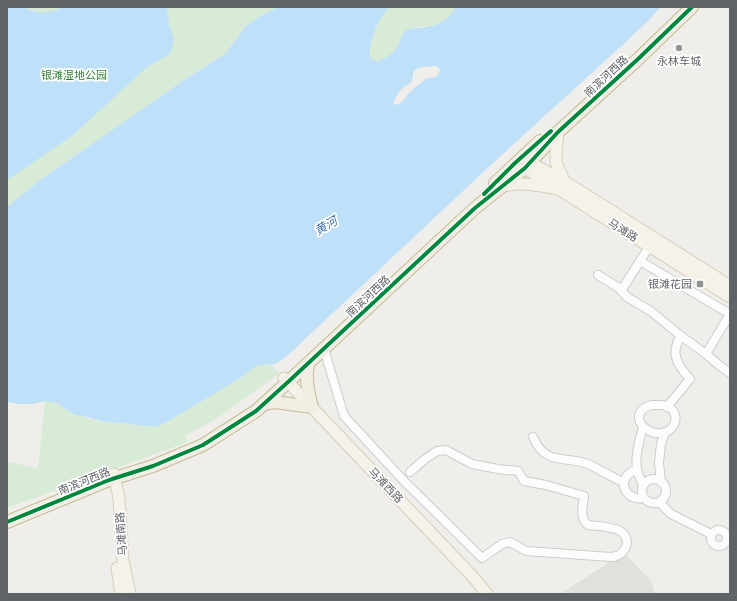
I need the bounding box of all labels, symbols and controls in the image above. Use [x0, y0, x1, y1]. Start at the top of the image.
marker: 永林车城 [674, 43, 684, 53]
street label: 南滨河西路 [581, 52, 631, 100]
place label: 永林车城 [657, 54, 701, 68]
park label: 银滩湿地公园 [41, 68, 107, 82]
water label: 黄河 [312, 212, 342, 238]
street label: 马滩路 [605, 215, 641, 245]
street label: 南滨河西路 [343, 272, 393, 320]
place label: 银滩花园 [648, 277, 692, 291]
marker: 银滩花园 [695, 279, 705, 289]
street label: 南滨河西路 [56, 464, 112, 498]
street label: 马滩西路 [366, 464, 406, 506]
street label: 马滩南路 [112, 512, 130, 556]

